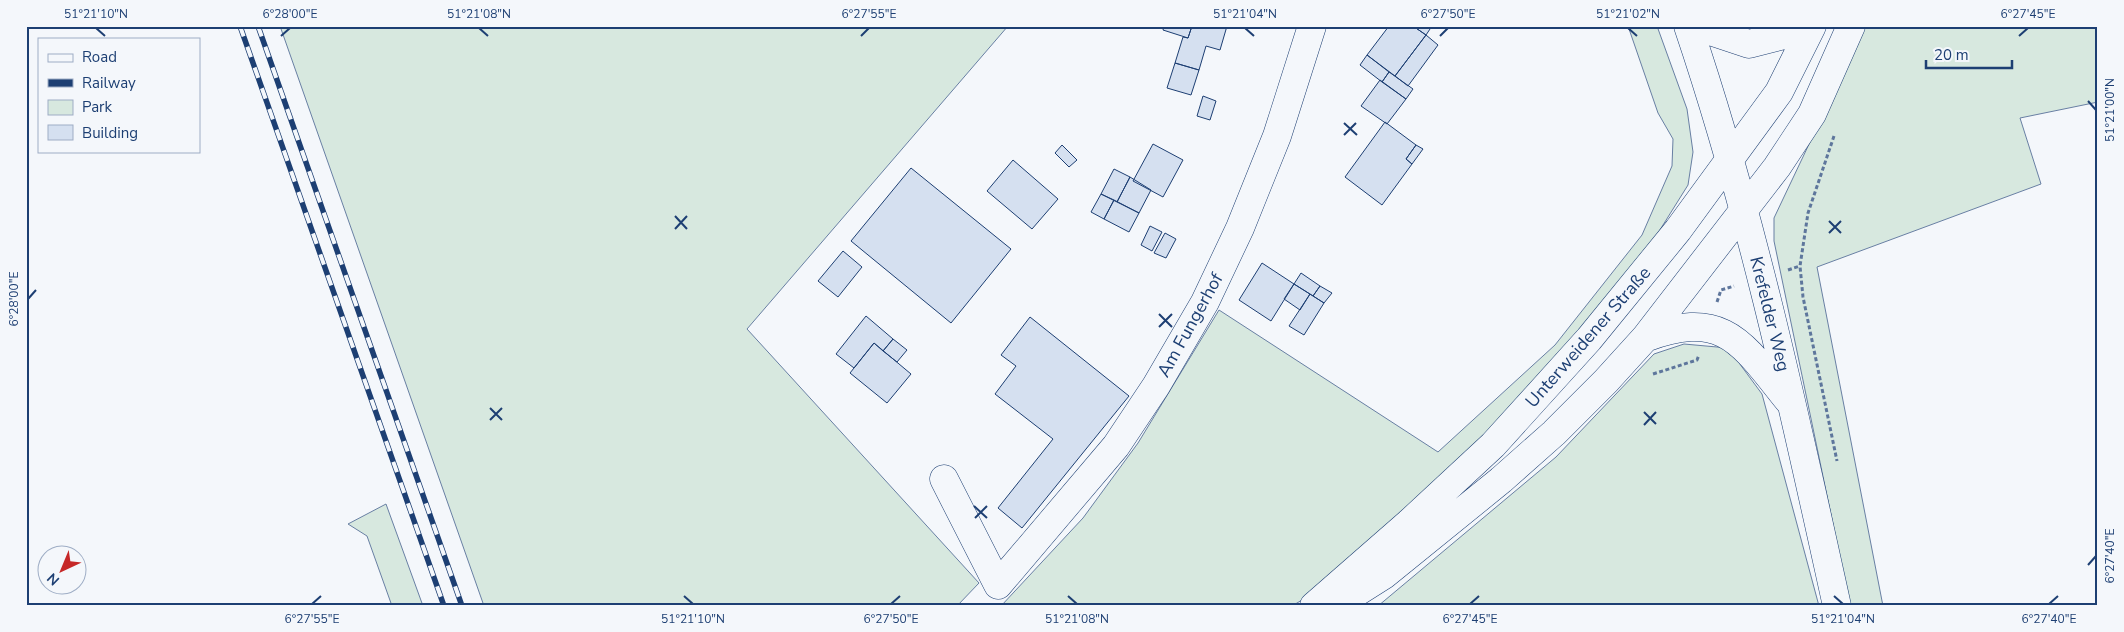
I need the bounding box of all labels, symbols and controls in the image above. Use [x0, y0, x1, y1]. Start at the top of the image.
text: 51°21'10"N [64, 6, 128, 22]
text: 6°28'00"E [263, 6, 317, 22]
text: 51°21'08"N [447, 6, 511, 22]
text: 6°27'55"E [842, 6, 896, 22]
text: 51°21'04"N [1213, 6, 1277, 22]
text: 6°27'50"E [1421, 6, 1475, 22]
text: 51°21'02"N [1596, 6, 1660, 22]
text: 6°27'45"E [2001, 6, 2055, 22]
legend [38, 38, 200, 152]
scale bar [1926, 38, 2013, 70]
text: 20 m [1934, 45, 1969, 65]
text: Road [82, 47, 117, 67]
text: Railway [82, 73, 136, 93]
text: 51°21'00"N [2102, 78, 2118, 142]
text: Park [82, 97, 112, 117]
text: Building [82, 123, 138, 143]
street label: Krefelder Weg [1744, 254, 1796, 374]
street label: Unterweidener Straße [1520, 261, 1656, 413]
street label: Am Fungerhof [1151, 268, 1229, 381]
text: 6°28'00"E [6, 272, 22, 326]
text: 6°27'40"E [2102, 529, 2118, 583]
north arrow [38, 544, 88, 594]
text: N [43, 569, 64, 589]
text: 6°27'55"E [285, 611, 339, 627]
text: 51°21'10"N [661, 611, 725, 627]
text: 6°27'50"E [864, 611, 918, 627]
text: 51°21'08"N [1045, 611, 1109, 627]
text: 6°27'45"E [1443, 611, 1497, 627]
text: 51°21'04"N [1811, 611, 1875, 627]
text: 6°27'40"E [2022, 611, 2076, 627]

